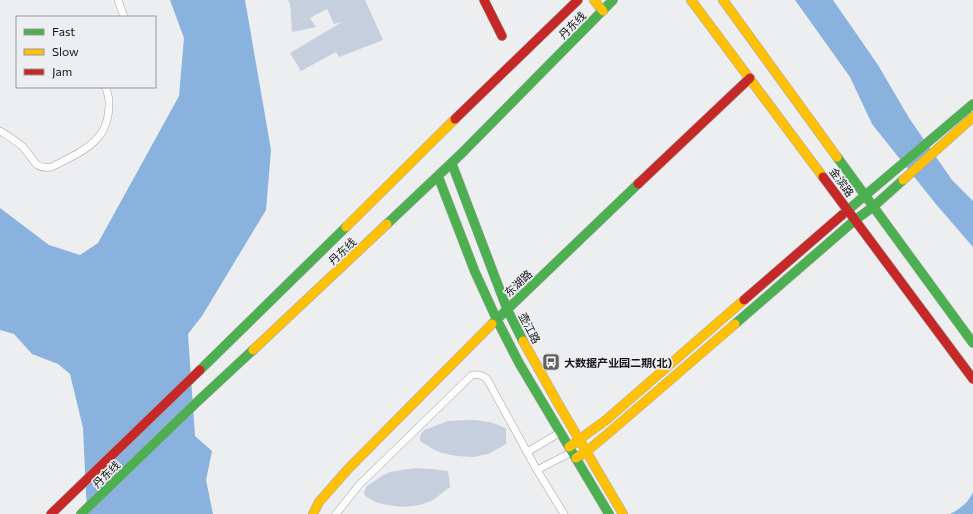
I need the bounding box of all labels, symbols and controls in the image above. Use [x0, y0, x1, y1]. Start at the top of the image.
street label: 丹东线 [556, 9, 588, 41]
legend [16, 16, 156, 88]
text: Fast [52, 24, 75, 38]
text: Slow [52, 44, 79, 58]
text: Jam [52, 64, 72, 79]
street label: 金滨路 [827, 165, 857, 199]
street label: 丹东线 [325, 235, 359, 267]
street label: 东湖路 [501, 267, 535, 299]
street label: 壶江路 [517, 310, 543, 346]
bus stop icon: 大数据产业园二期(北) [541, 352, 561, 372]
place label: 大数据产业园二期(北) [564, 356, 673, 369]
street label: 丹东线 [90, 458, 122, 490]

